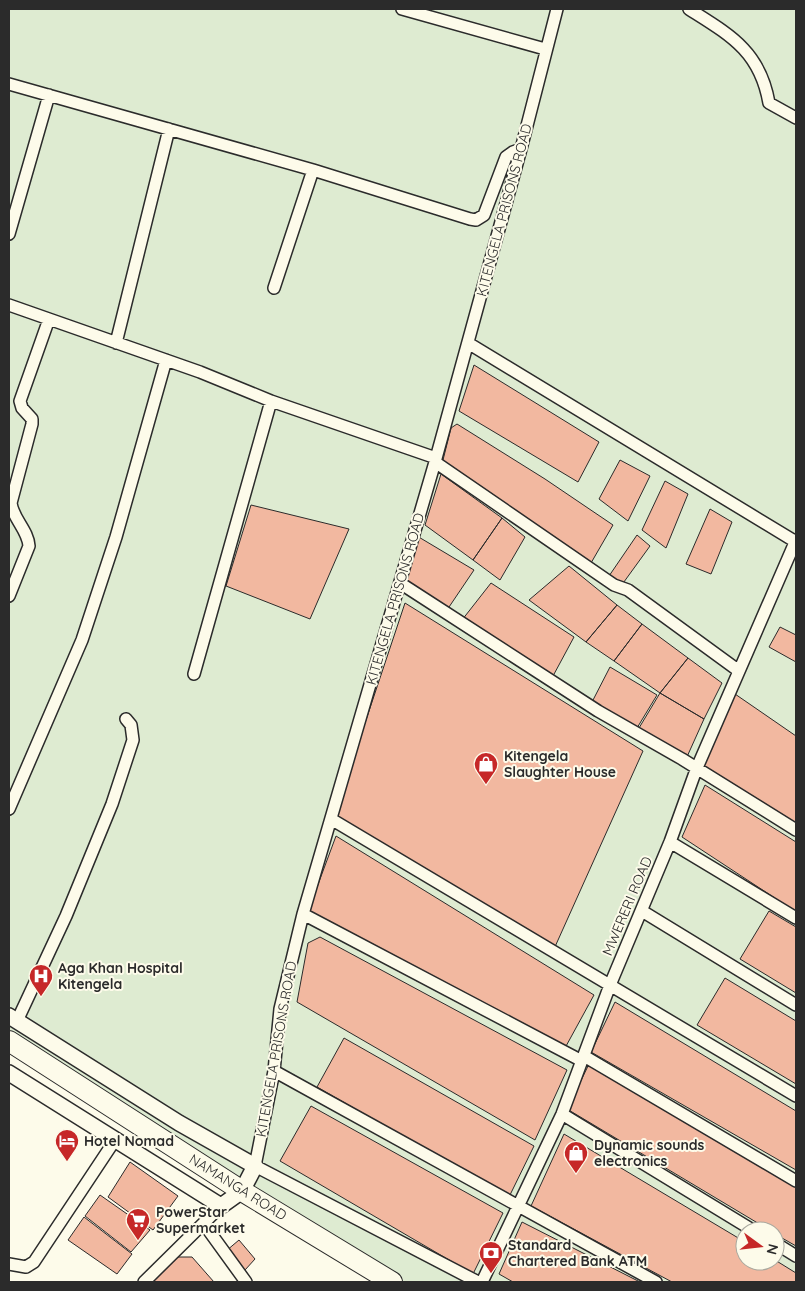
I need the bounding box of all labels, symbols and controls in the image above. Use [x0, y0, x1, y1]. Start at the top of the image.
street label: KITENGELA PRISONS ROAD [472, 122, 536, 298]
street label: KITENGELA PRISONS ROAD [362, 511, 428, 687]
place label: Kitengela Slaughter House [504, 747, 616, 781]
shop icon: Kitengela Slaughter House [473, 751, 499, 785]
street label: MWERERI ROAD [598, 854, 656, 958]
place label: Aga Khan Hospital Kitengela [58, 959, 183, 993]
street label: KITENGELA PRISONS ROAD [252, 960, 300, 1138]
hospital icon: Aga Khan Hospital Kitengela [28, 963, 54, 997]
hotel icon: Hotel Nomad [54, 1128, 80, 1162]
place label: Hotel Nomad [84, 1132, 174, 1150]
place label: Dynamic sounds electronics [594, 1136, 705, 1170]
shop icon: Dynamic sounds electronics [563, 1140, 589, 1174]
street label: NAMANGA ROAD [186, 1150, 290, 1224]
place label: PowerStar Supermarket [156, 1203, 245, 1237]
supermarket icon: PowerStar Supermarket [125, 1207, 151, 1241]
north arrow [735, 1221, 785, 1271]
place label: Standard Chartered Bank ATM [508, 1236, 647, 1270]
bank icon: Standard Chartered Bank ATM [478, 1240, 504, 1274]
text: N [763, 1242, 783, 1257]

